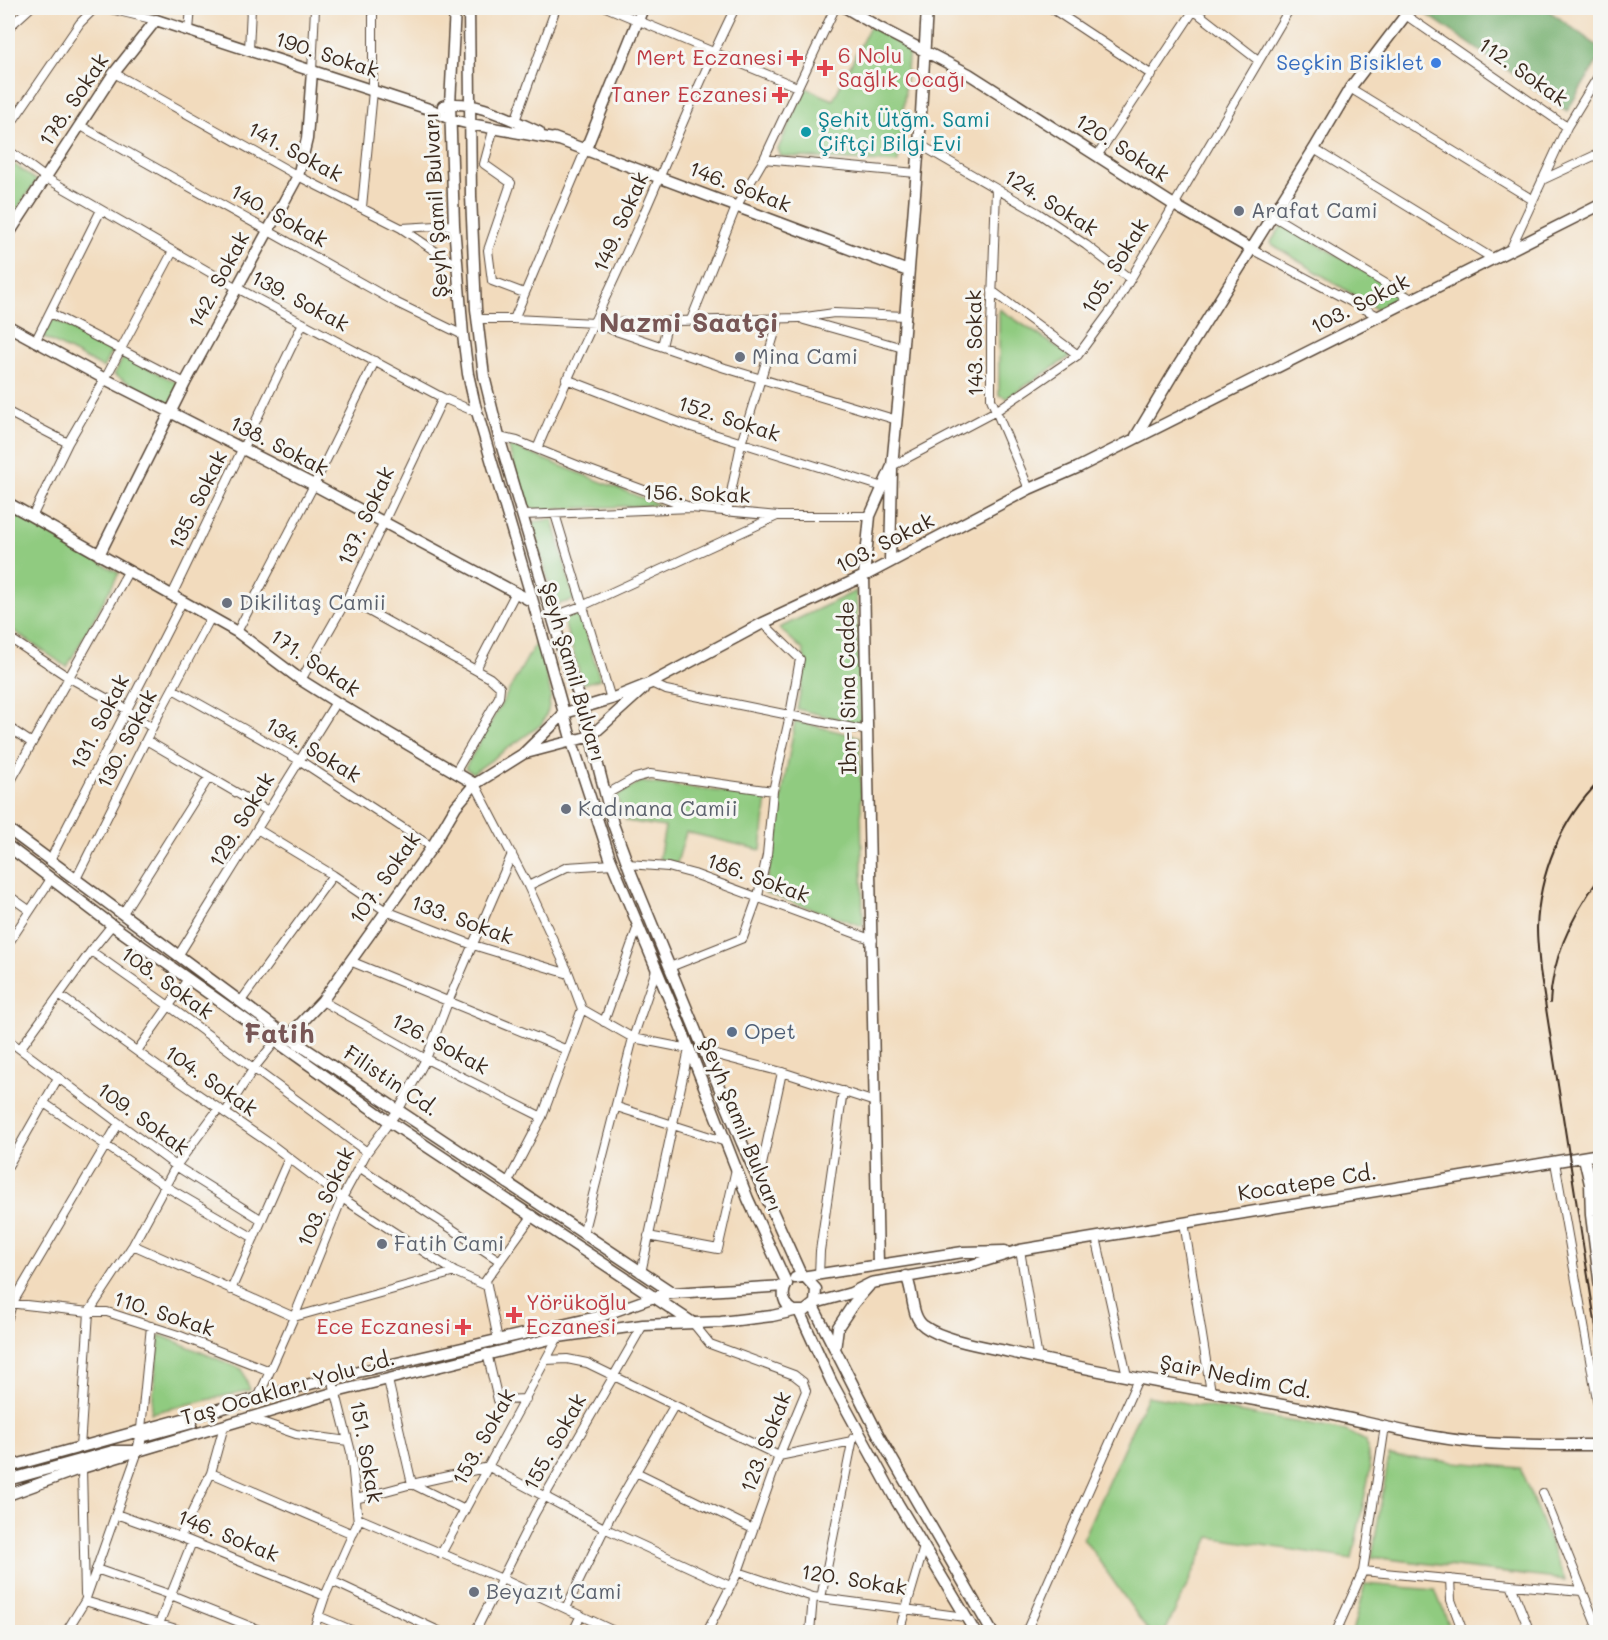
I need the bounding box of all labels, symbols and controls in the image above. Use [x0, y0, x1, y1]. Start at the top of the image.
street label: 190. Sokak [272, 24, 383, 83]
street label: 112. Sokak [1474, 30, 1574, 111]
place label: 6 Nolu Sağlık Ocağı [838, 41, 966, 92]
place label: Mert Eczanesi [636, 43, 783, 70]
street label: 178. Sokak [32, 48, 114, 151]
place label: Seçkin Bisiklet [1276, 48, 1424, 75]
marker: Mert Eczanesi [788, 51, 802, 65]
marker: Seçkin Bisiklet [1429, 56, 1443, 70]
marker: 6 Nolu Sağlık Ocağı [816, 59, 834, 77]
place label: Taner Eczanesi [611, 80, 768, 107]
marker: Taner Eczanesi [773, 88, 787, 102]
place label: Şehit Ütğm. Sami Çiftçi Bilgi Evi [818, 105, 990, 156]
street label: 120. Sokak [1071, 106, 1175, 187]
street label: Şeyh Şamil Bulvarı [416, 112, 453, 298]
street label: 141. Sokak [244, 114, 348, 187]
marker: Şehit Ütğm. Sami Çiftçi Bilgi Evi [799, 125, 813, 139]
street label: 146. Sokak [686, 154, 795, 217]
street label: 124. Sokak [1000, 162, 1104, 241]
street label: 149. Sokak [586, 167, 654, 276]
street label: 140. Sokak [226, 177, 333, 253]
place label: Arafat Cami [1251, 196, 1378, 223]
marker: Arafat Cami [1232, 204, 1246, 218]
street label: 105. Sokak [1074, 213, 1154, 318]
street label: 142. Sokak [181, 226, 254, 332]
street label: 139. Sokak [247, 263, 354, 337]
street label: 103. Sokak [1305, 266, 1413, 339]
street label: 143. Sokak [959, 289, 988, 397]
district label: Nazmi Saatçi [599, 304, 779, 339]
place label: Mina Cami [752, 342, 858, 369]
marker: Mina Cami [733, 350, 747, 364]
street label: 152. Sokak [675, 388, 784, 447]
street label: 138. Sokak [226, 408, 333, 481]
street label: 135. Sokak [161, 446, 232, 553]
street label: 137. Sokak [330, 462, 399, 569]
street label: 156. Sokak [643, 477, 751, 508]
street label: 103. Sokak [830, 505, 938, 578]
street label: Şeyh Şamil Bulvarı [536, 579, 613, 764]
place label: Dikilitaş Camii [239, 588, 386, 615]
marker: Dikilitaş Camii [220, 596, 234, 610]
street label: Ibn-i Sina Cadde [831, 601, 862, 775]
street label: 171. Sokak [266, 622, 366, 702]
street label: 131. Sokak [63, 669, 134, 774]
street label: 130. Sokak [89, 684, 162, 792]
street label: 134. Sokak [261, 710, 366, 788]
street label: 129. Sokak [202, 767, 280, 872]
place label: Kadınana Camii [578, 794, 738, 821]
marker: Kadınana Camii [559, 802, 573, 816]
street label: 107. Sokak [342, 826, 425, 929]
street label: 186. Sokak [703, 846, 814, 908]
street label: 133. Sokak [408, 888, 517, 950]
street label: 108. Sokak [116, 939, 219, 1024]
street label: 126. Sokak [387, 1006, 494, 1080]
district label: Fatih [244, 1015, 314, 1050]
place label: Opet [744, 1017, 796, 1044]
marker: Opet [725, 1025, 739, 1039]
street label: Şeyh Şamil Bulvarı [695, 1033, 790, 1216]
street label: 104. Sokak [160, 1038, 264, 1122]
street label: Filistin Cd. [339, 1038, 444, 1121]
street label: 109. Sokak [93, 1075, 195, 1160]
street label: 103. Sokak [290, 1142, 360, 1251]
street label: Kocatepe Cd. [1235, 1157, 1378, 1206]
place label: Fatih Cami [394, 1229, 504, 1256]
marker: Fatih Cami [375, 1237, 389, 1251]
street label: 110. Sokak [111, 1284, 218, 1342]
place label: Yörükoğlu Eczanesi [526, 1288, 627, 1339]
marker: Yörükoğlu Eczanesi [507, 1308, 521, 1322]
place label: Ece Eczanesi [316, 1312, 451, 1339]
marker: Ece Eczanesi [456, 1320, 470, 1334]
street label: Taş Ocakları Yolu Cd. [177, 1343, 398, 1430]
street label: Şair Nedim Cd. [1158, 1348, 1315, 1404]
street label: 153. Sokak [445, 1383, 520, 1489]
street label: 123. Sokak [733, 1387, 796, 1496]
street label: 155. Sokak [516, 1388, 591, 1494]
street label: 151. Sokak [345, 1398, 390, 1505]
street label: 146. Sokak [174, 1502, 283, 1567]
street label: 120. Sokak [799, 1557, 909, 1600]
place label: Beyazıt Cami [486, 1577, 622, 1604]
marker: Beyazıt Cami [467, 1585, 481, 1599]

